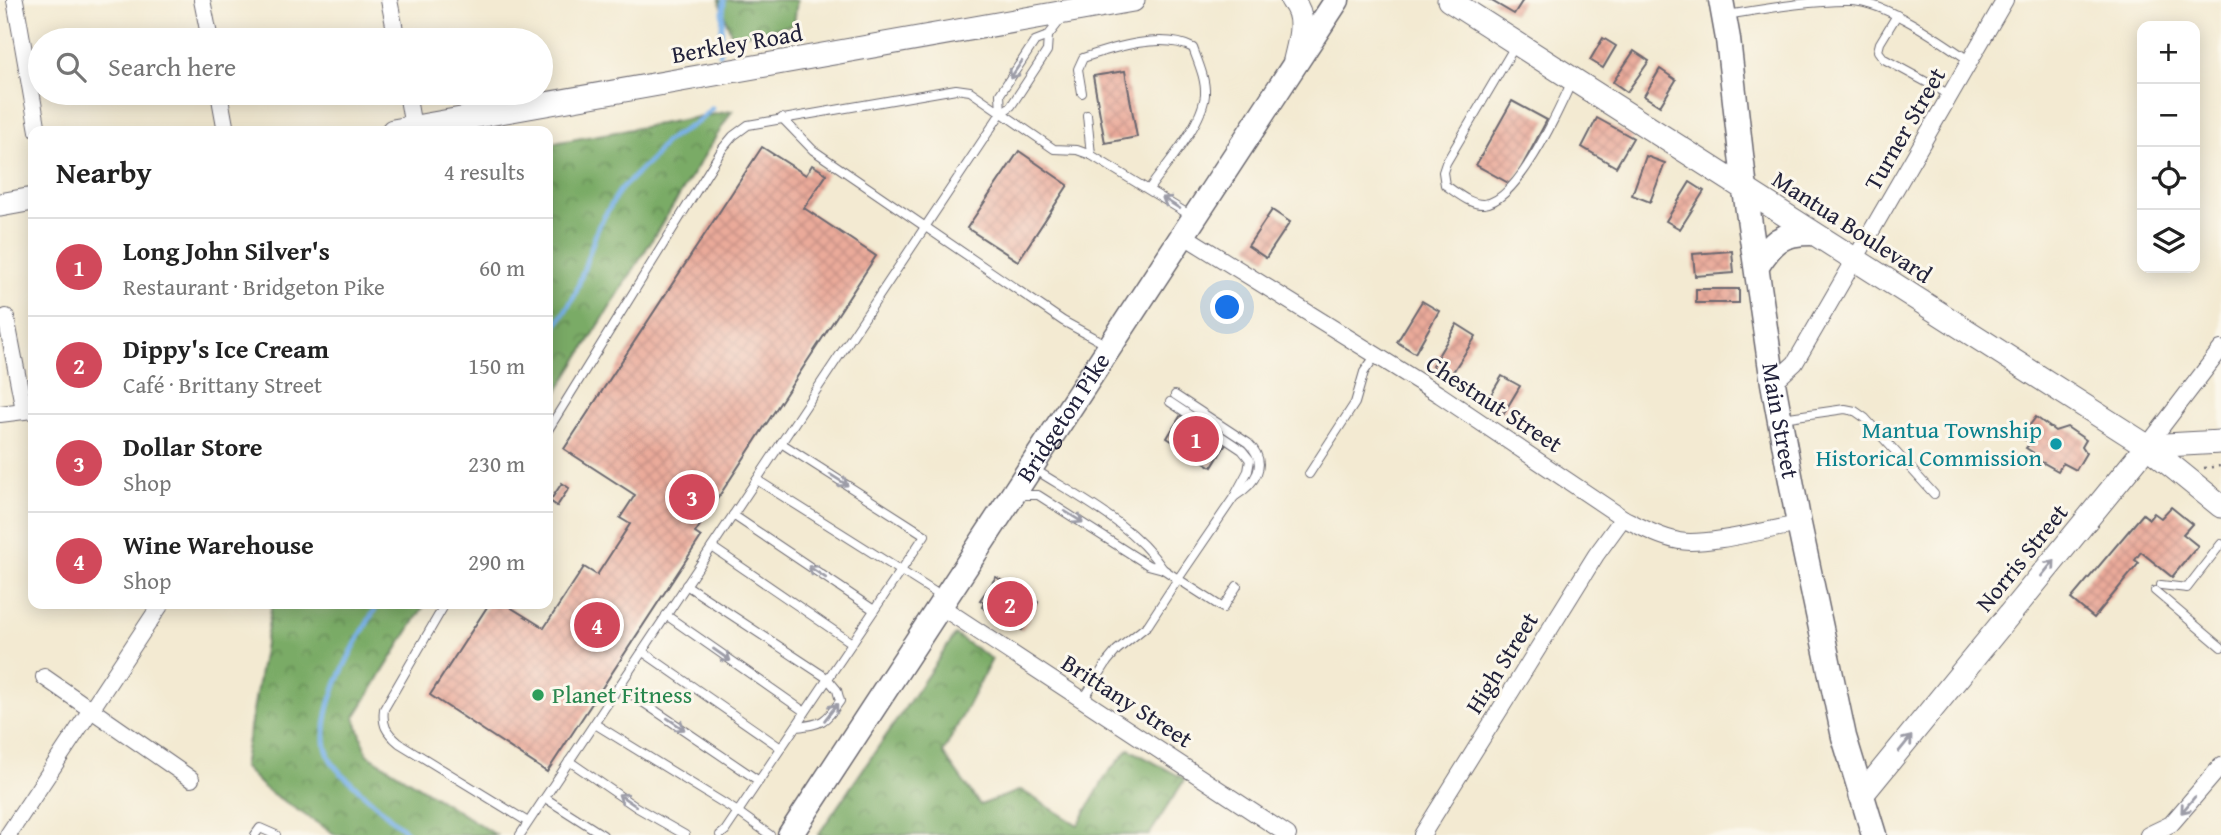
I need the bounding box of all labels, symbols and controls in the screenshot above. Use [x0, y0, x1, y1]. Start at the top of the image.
street label: Berkley Road [669, 15, 805, 72]
map controls [2137, 21, 2200, 273]
button: + [2137, 21, 2200, 84]
search box [28, 28, 553, 105]
text: Search here [108, 47, 236, 86]
icon: search [52, 48, 90, 86]
one-way arrow [1009, 60, 1023, 79]
street label: Turner Street [1855, 60, 1954, 197]
button: − [2137, 84, 2200, 147]
button: locate [2137, 147, 2200, 210]
text: Nearby [56, 150, 152, 194]
text: 4 results [444, 155, 525, 188]
street label: Mantua Boulevard [1765, 162, 1939, 292]
one-way arrow [1162, 196, 1182, 210]
button: layers [2137, 210, 2200, 273]
text: Long John Silver's [123, 231, 330, 270]
text: 1 [73, 251, 85, 284]
text: 60 m [479, 251, 525, 284]
text: Restaurant · Bridgeton Pike [123, 270, 385, 303]
your location [1210, 290, 1244, 324]
text: Dippy's Ice Cream [123, 329, 329, 368]
street label: Bridgeton Pike [1008, 346, 1118, 489]
street label: Chestnut Street [1419, 346, 1570, 461]
text: 2 [73, 349, 85, 382]
text: 150 m [468, 349, 525, 382]
street label: Main Street [1753, 360, 1808, 482]
text: Café · Brittany Street [123, 368, 322, 401]
place label: Mantua Township Historical Commission [1816, 412, 2043, 475]
pin: 1 [1173, 413, 1219, 465]
text: Dollar Store [123, 427, 263, 466]
marker: Mantua Township Historical Commission [2048, 436, 2064, 452]
text: 3 [73, 447, 85, 480]
text: 230 m [468, 447, 525, 480]
text: Shop [123, 466, 171, 499]
pin: 3 [669, 471, 715, 523]
one-way arrow [828, 473, 848, 487]
street label: Norris Street [1967, 496, 2076, 619]
one-way arrow [1064, 509, 1083, 524]
text: Wine Warehouse [123, 525, 314, 564]
text: 4 [73, 545, 85, 578]
text: 290 m [468, 545, 525, 578]
one-way arrow [2040, 559, 2056, 577]
text: Shop [123, 564, 171, 597]
one-way arrow [808, 565, 827, 579]
pin: 2 [987, 578, 1033, 630]
pin: 4 [574, 599, 620, 651]
street label: High Street [1457, 605, 1547, 720]
street label: Brittany Street [1055, 645, 1200, 756]
one-way arrow [712, 648, 731, 662]
place label: Planet Fitness [552, 677, 692, 712]
marker: Planet Fitness [530, 687, 546, 703]
one-way arrow [824, 703, 838, 722]
one-way arrow [666, 717, 685, 732]
one-way arrow [1897, 736, 1912, 754]
one-way arrow [617, 793, 637, 807]
one-way arrow [2180, 795, 2196, 813]

